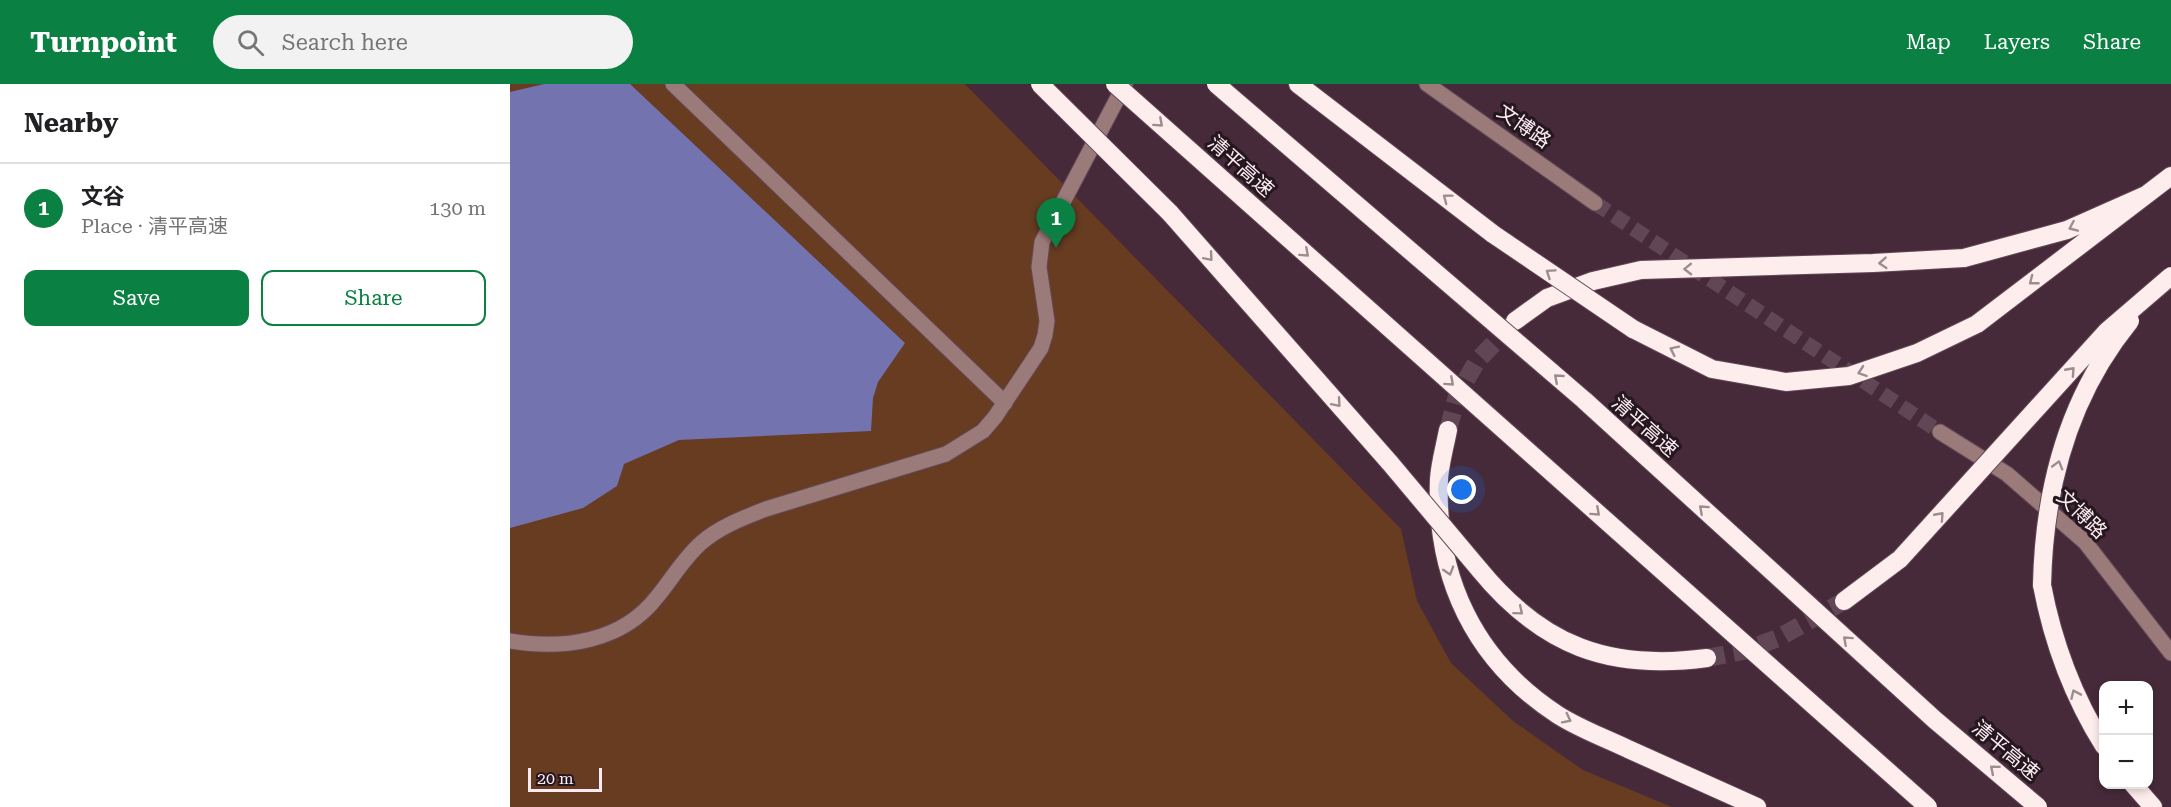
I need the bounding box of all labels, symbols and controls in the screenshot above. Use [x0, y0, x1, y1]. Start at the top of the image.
search box [213, 15, 633, 69]
text: Turnpoint [30, 26, 177, 59]
icon: search [234, 26, 267, 59]
text: Search here [282, 30, 408, 55]
text: Map [1906, 30, 1951, 54]
text: Layers [1984, 30, 2050, 54]
text: Share [2083, 30, 2141, 54]
street label: 文博路 [1493, 99, 1555, 153]
text: Nearby [24, 108, 118, 138]
one-way arrow [1152, 116, 1163, 127]
street label: 清平高速 [1203, 130, 1279, 202]
text: 文谷 [81, 184, 125, 209]
one-way arrow [1442, 194, 1453, 205]
text: 1 [38, 196, 49, 220]
text: 130 m [429, 196, 486, 220]
pin: 1 [1036, 198, 1076, 248]
text: Place · 清平高速 [81, 214, 228, 238]
one-way arrow [2069, 220, 2080, 232]
one-way arrow [1298, 246, 1309, 257]
one-way arrow [1202, 250, 1213, 261]
one-way arrow [1878, 256, 1887, 269]
one-way arrow [1683, 263, 1692, 275]
one-way arrow [1546, 269, 1557, 280]
button: Save [24, 270, 249, 326]
button: Share [261, 270, 486, 326]
one-way arrow [2028, 274, 2039, 285]
one-way arrow [1669, 345, 1680, 357]
one-way arrow [1857, 365, 1868, 377]
one-way arrow [2064, 367, 2075, 378]
one-way arrow [1554, 374, 1565, 385]
one-way arrow [1444, 375, 1454, 386]
street label: 清平高速 [1607, 390, 1683, 462]
one-way arrow [1330, 397, 1341, 408]
one-way arrow [2050, 460, 2063, 470]
your location [1447, 475, 1476, 504]
street label: 文博路 [2052, 485, 2112, 543]
one-way arrow [1589, 505, 1600, 516]
one-way arrow [1699, 505, 1710, 516]
one-way arrow [1933, 512, 1944, 522]
one-way arrow [1442, 565, 1454, 576]
one-way arrow [1512, 604, 1523, 615]
one-way arrow [1844, 636, 1854, 647]
map controls [2099, 681, 2153, 789]
button: + [2099, 681, 2153, 735]
one-way arrow [2071, 690, 2083, 701]
one-way arrow [1561, 712, 1571, 723]
street label: 清平高速 [1968, 715, 2044, 785]
button: − [2099, 735, 2153, 789]
scale bar [528, 765, 602, 792]
one-way arrow [1989, 765, 2000, 776]
text: 20 m [537, 769, 574, 788]

